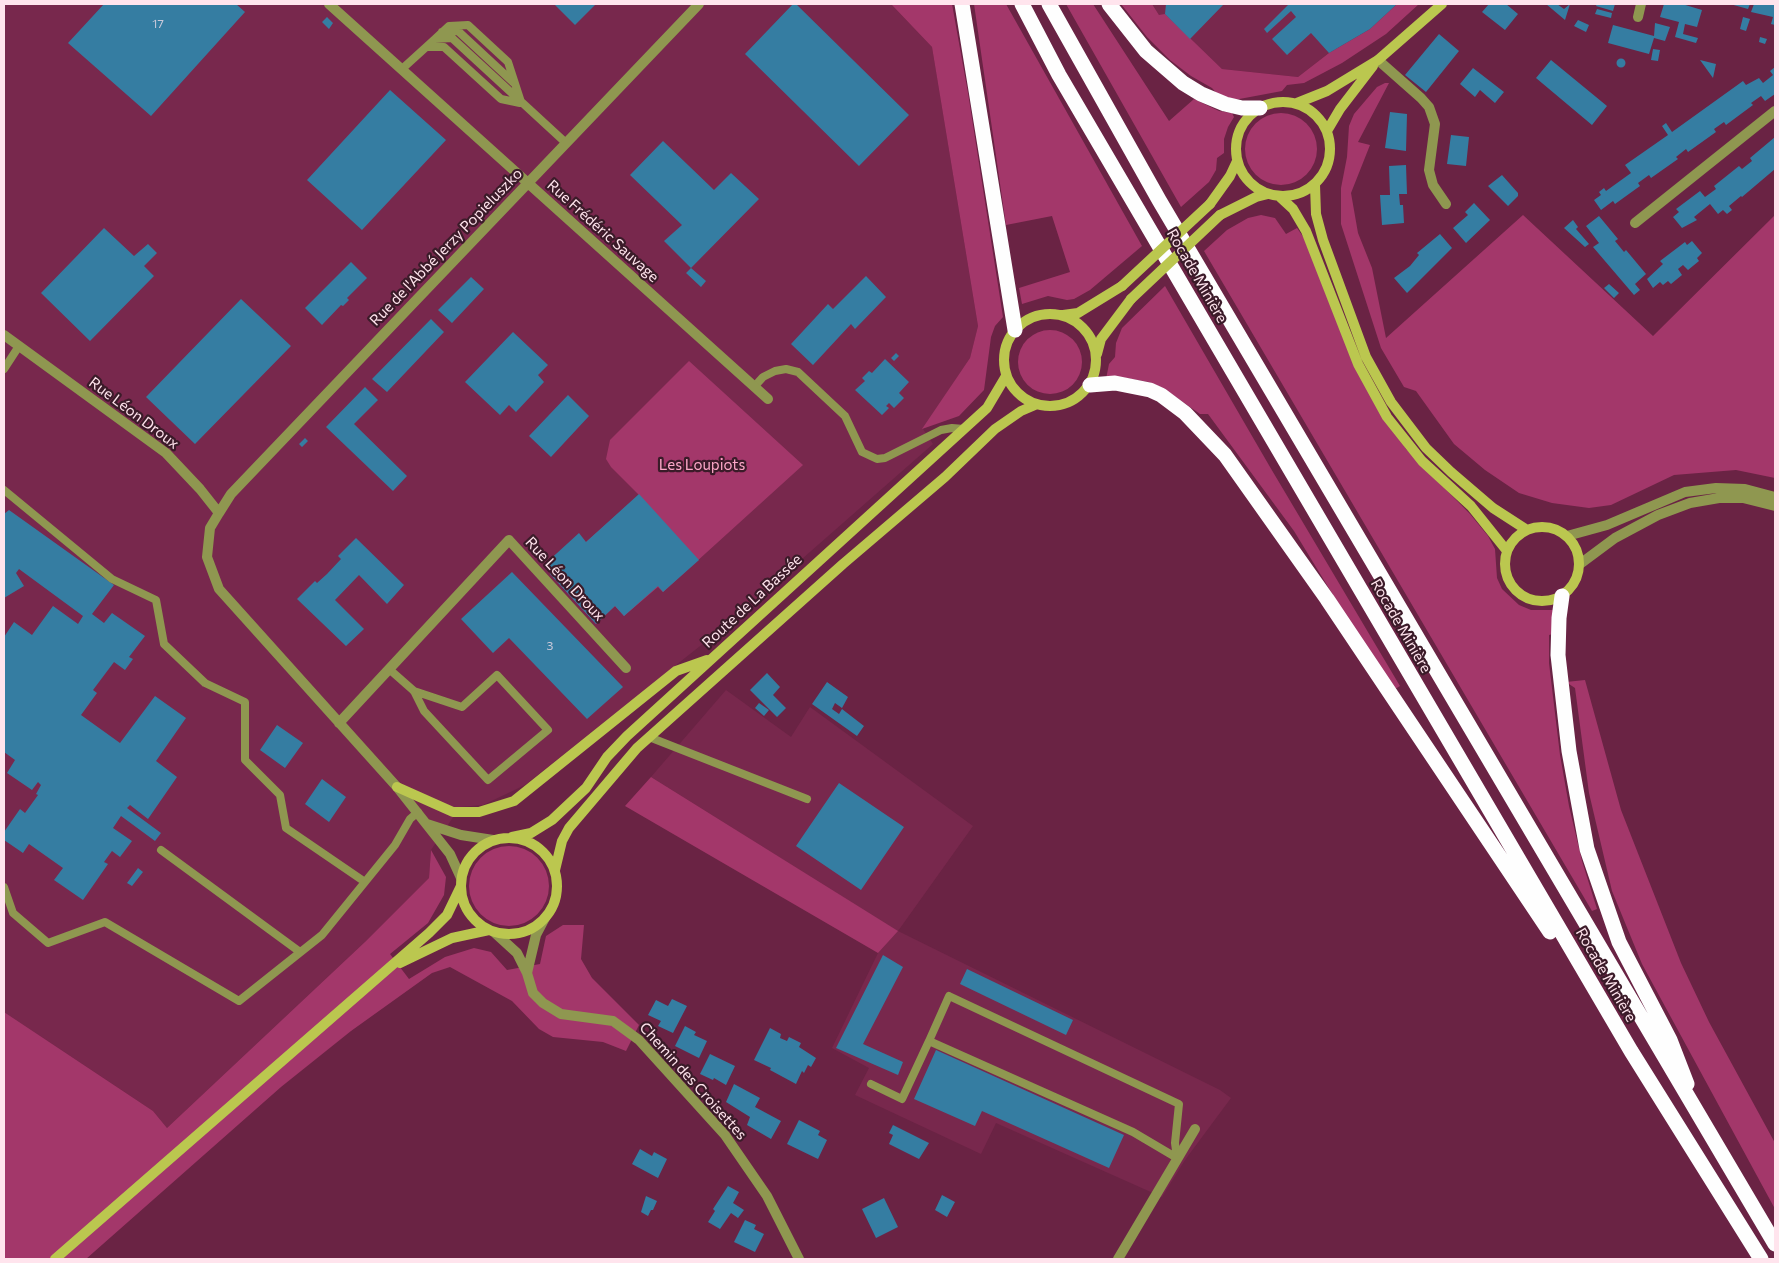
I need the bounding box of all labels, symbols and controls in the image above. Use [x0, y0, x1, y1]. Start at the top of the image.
house number: 17 [152, 17, 164, 31]
street label: Rue de l'Abbé Jerzy Popieluszko [366, 165, 526, 329]
street label: Rue Frédéric Sauvage [543, 176, 663, 286]
street label: Rocade Minière [1163, 226, 1231, 326]
street label: Rue Léon Droux [85, 373, 183, 453]
park label: Les Loupiots [659, 456, 745, 474]
street label: Rue Léon Droux [522, 533, 608, 625]
street label: Route de La Bassée [699, 550, 805, 652]
street label: Rocade Minière [1367, 576, 1435, 676]
house number: 3 [547, 639, 553, 653]
street label: Rocade Minière [1572, 925, 1640, 1025]
street label: Chemin des Croisettes [636, 1019, 750, 1143]

